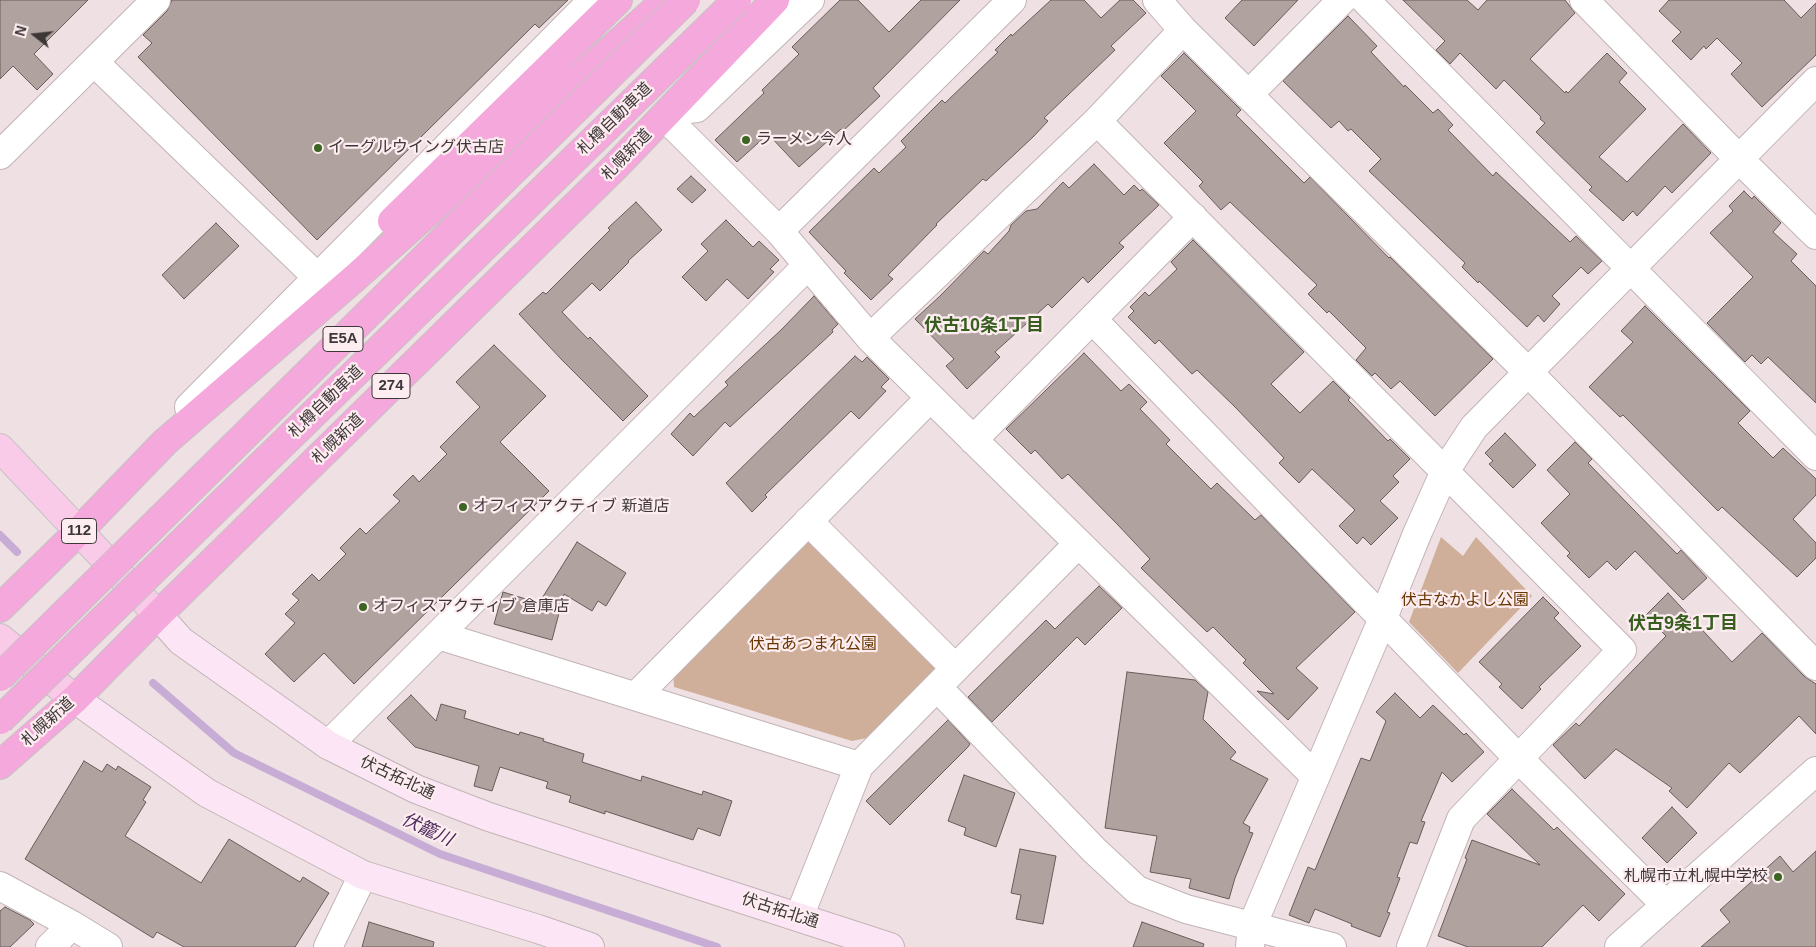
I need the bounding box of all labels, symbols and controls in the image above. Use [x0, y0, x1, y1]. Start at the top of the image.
north arrow [10, 10, 60, 60]
text: N [11, 24, 30, 38]
street label: 札樽自動車道 [574, 79, 656, 159]
street label: 札幌新道 [598, 125, 656, 185]
place label: ラーメン今人 [756, 130, 852, 150]
marker: ラーメン今人 [740, 134, 752, 146]
place label: イーグルウイング伏古店 [328, 138, 504, 158]
marker: イーグルウイング伏古店 [312, 142, 324, 154]
district label: 伏古10条1丁目 [924, 315, 1044, 337]
road number: E5A [323, 326, 363, 352]
street label: 札樽自動車道 [285, 362, 367, 442]
road number: 274 [372, 374, 410, 398]
street label: 札幌新道 [308, 410, 368, 468]
place label: オフィスアクティブ 新道店 [473, 497, 669, 517]
marker: オフィスアクティブ 新道店 [457, 501, 469, 513]
road number: 112 [62, 518, 96, 544]
park label: 伏古なかよし公園 [1401, 591, 1529, 611]
place label: オフィスアクティブ 倉庫店 [373, 597, 569, 617]
marker: オフィスアクティブ 倉庫店 [357, 601, 369, 613]
district label: 伏古9条1丁目 [1628, 613, 1738, 635]
park label: 伏古あつまれ公園 [749, 635, 877, 655]
street label: 札幌新道 [18, 693, 78, 751]
street label: 伏古拓北通 [357, 752, 437, 804]
water label: 伏籠川 [398, 809, 456, 851]
place label: 札幌市立札幌中学校 [1624, 867, 1768, 887]
marker: 札幌市立札幌中学校 [1772, 871, 1784, 883]
street label: 伏古拓北通 [739, 890, 821, 932]

